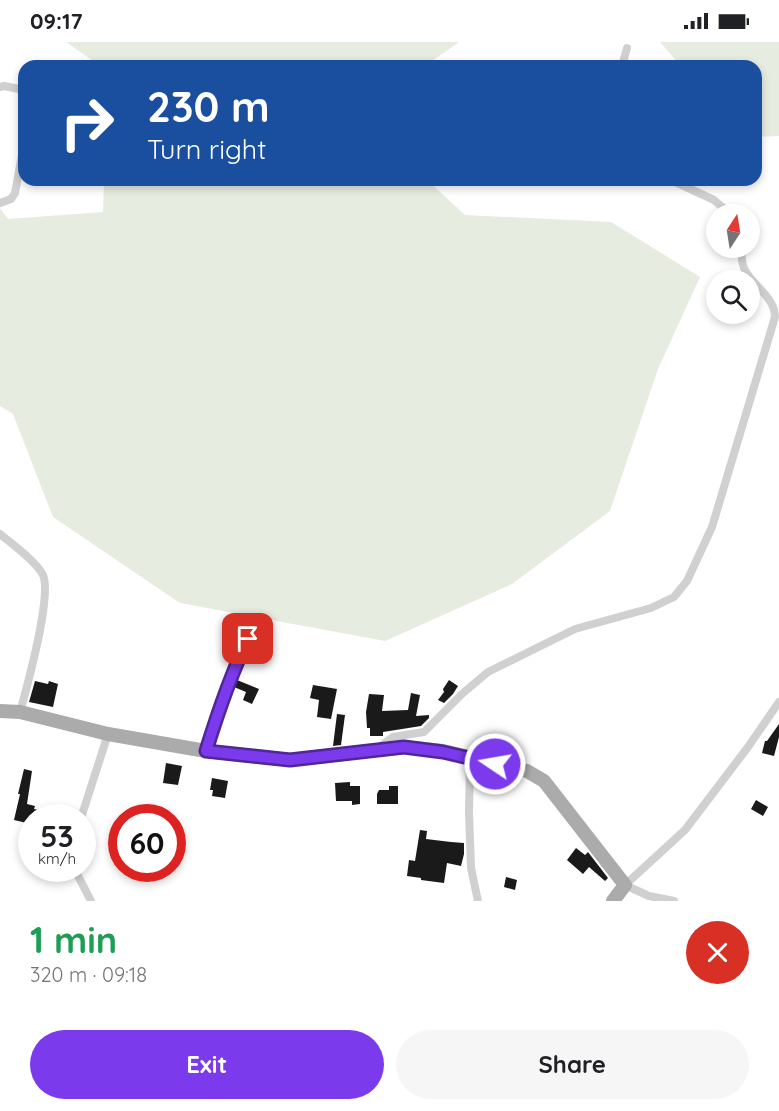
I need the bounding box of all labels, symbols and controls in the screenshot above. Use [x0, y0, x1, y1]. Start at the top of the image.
text: 09:17 [30, 7, 83, 35]
text: 230 m [147, 80, 270, 133]
icon: right [48, 84, 126, 162]
text: Turn right [147, 132, 266, 166]
north arrow [706, 204, 760, 258]
map controls [706, 204, 760, 324]
button: search [706, 270, 760, 324]
pin [222, 613, 273, 664]
icon: arrive [231, 622, 264, 655]
position arrow [463, 732, 527, 796]
speed limit sign: 60 [108, 804, 186, 882]
text: 53 [40, 817, 74, 855]
text: km/h [38, 849, 76, 868]
text: 1 min [30, 917, 117, 962]
button: close [686, 921, 749, 984]
text: 320 m · 09:18 [30, 962, 147, 987]
button: Exit [30, 1030, 384, 1099]
button: Share [396, 1030, 749, 1099]

